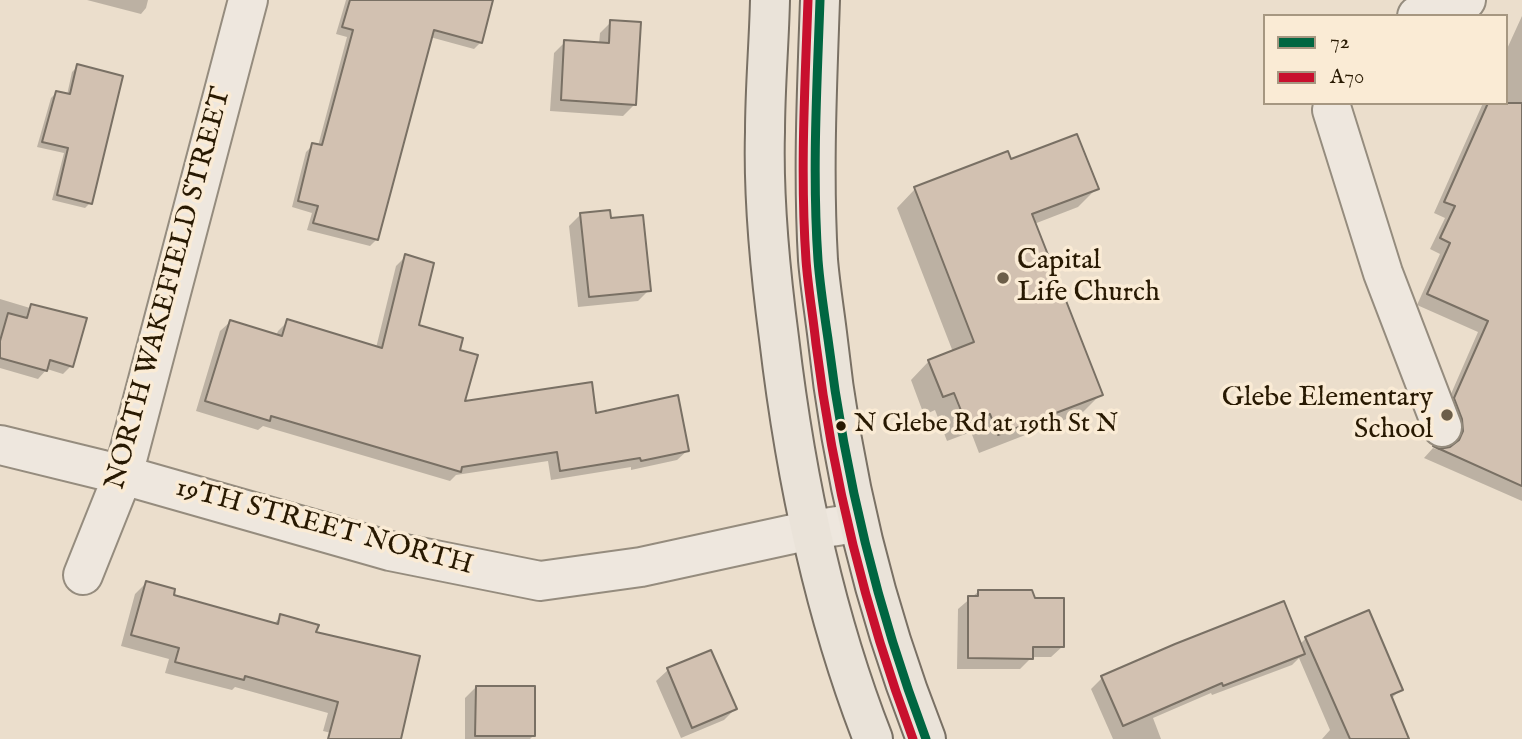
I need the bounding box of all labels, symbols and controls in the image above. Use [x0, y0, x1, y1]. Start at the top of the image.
legend [1263, 14, 1508, 105]
text: 72 [1330, 29, 1350, 56]
text: A70 [1330, 64, 1364, 91]
street label: NORTH WAKEFIELD STREET [100, 84, 240, 494]
place label: Capital Life Church [1017, 245, 1160, 311]
marker: Capital Life Church [995, 270, 1011, 286]
place label: Glebe Elementary School [1222, 382, 1433, 448]
marker: Glebe Elementary School [1439, 407, 1455, 423]
place label: N Glebe Rd at 19th St N [854, 410, 1118, 442]
marker: N Glebe Rd at 19th St N [834, 419, 848, 433]
street label: 19TH STREET NORTH [172, 472, 476, 584]

